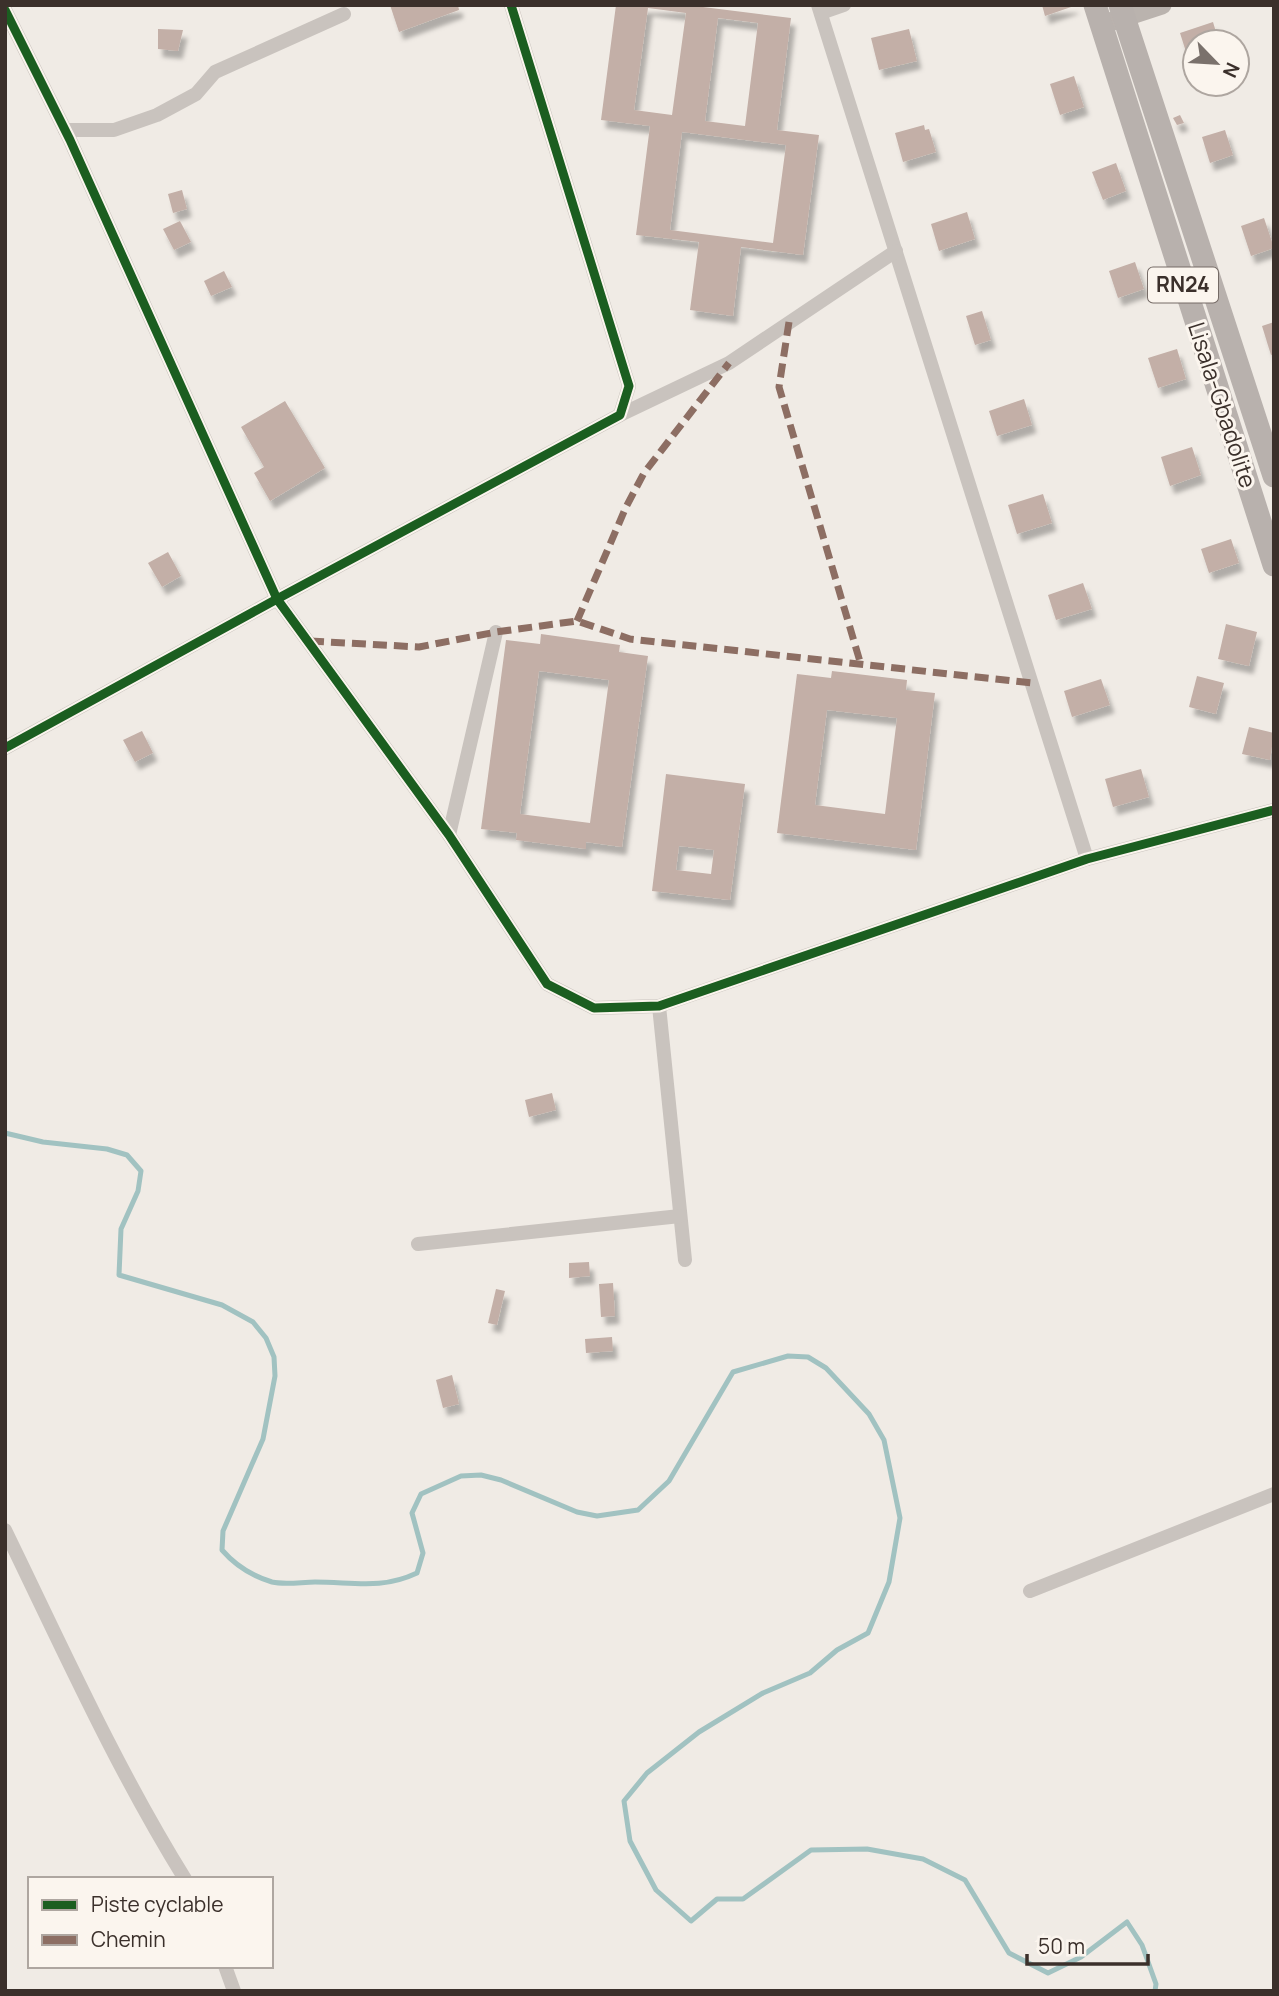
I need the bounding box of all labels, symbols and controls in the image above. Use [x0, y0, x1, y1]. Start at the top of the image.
north arrow [1181, 28, 1251, 98]
text: N [1217, 59, 1246, 82]
road number: RN24 [1148, 268, 1218, 302]
street label: Lisala-Gbadolite [1181, 318, 1265, 492]
legend [28, 1877, 273, 1968]
text: Piste cyclable [91, 1890, 223, 1918]
scale bar [1027, 1923, 1148, 1967]
text: Chemin [91, 1925, 166, 1953]
text: 50 m [1038, 1932, 1085, 1960]

